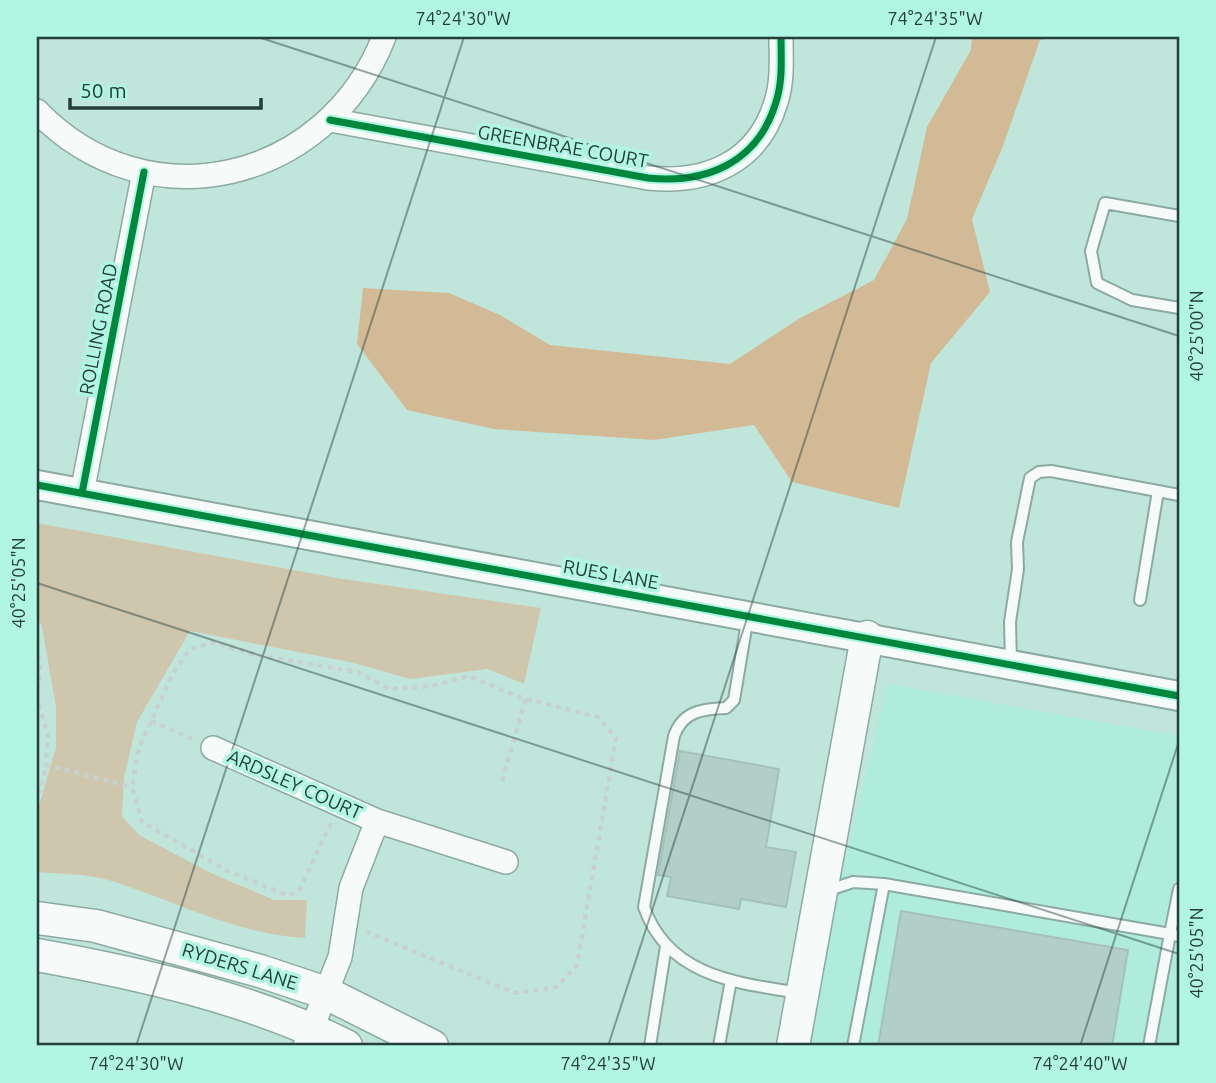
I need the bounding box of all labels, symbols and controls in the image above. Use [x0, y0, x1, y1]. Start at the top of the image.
text: 74°24'30"W [415, 8, 511, 28]
text: 74°24'35"W [887, 8, 983, 28]
scale bar [70, 66, 261, 110]
text: 50 m [80, 78, 127, 102]
street label: GREENBRAE COURT [476, 120, 650, 172]
street label: ROLLING ROAD [74, 261, 122, 397]
text: 40°25'00"N [1186, 290, 1206, 382]
text: 40°25'05"N [8, 537, 28, 629]
street label: RUES LANE [562, 555, 660, 593]
street label: ARDSLEY COURT [224, 744, 366, 824]
text: 40°25'05"N [1186, 907, 1206, 999]
street label: RYDERS LANE [180, 938, 300, 994]
text: 74°24'30"W [88, 1053, 184, 1073]
text: 74°24'35"W [560, 1053, 656, 1073]
text: 74°24'40"W [1032, 1053, 1128, 1073]

